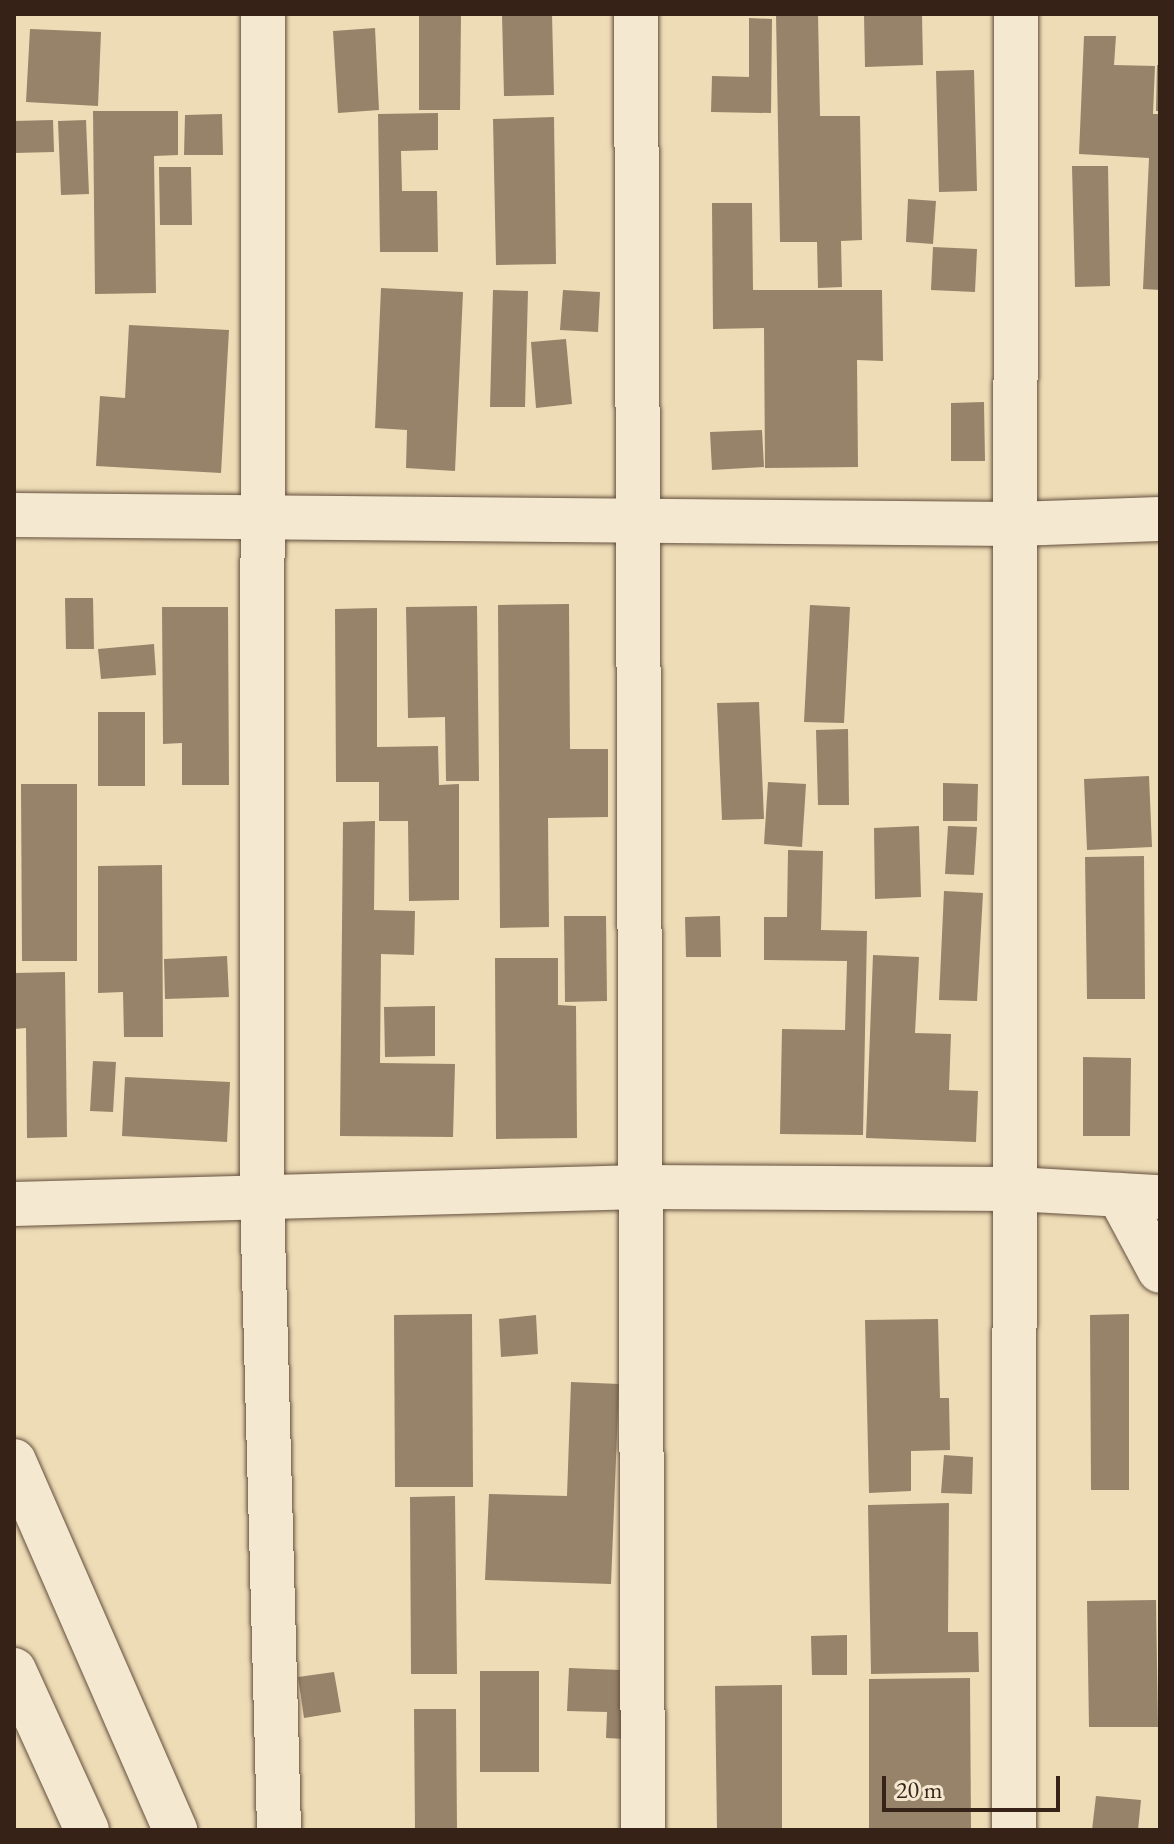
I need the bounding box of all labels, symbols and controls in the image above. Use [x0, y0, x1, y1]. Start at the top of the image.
scale bar [886, 1760, 1064, 1810]
text: 20 m [896, 1774, 943, 1805]

